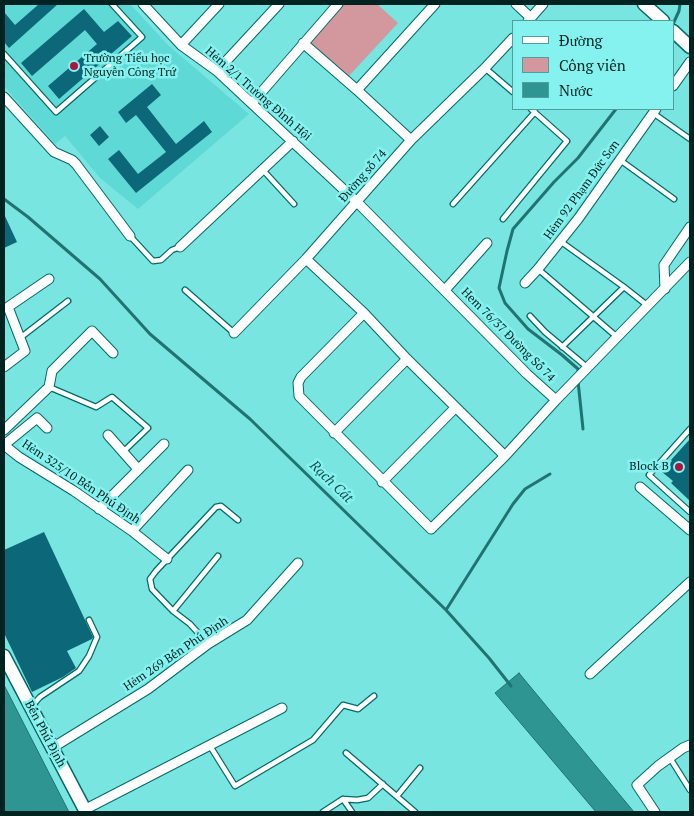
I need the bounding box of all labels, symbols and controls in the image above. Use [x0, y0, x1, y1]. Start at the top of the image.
legend [512, 20, 674, 110]
text: Đường [559, 30, 603, 50]
street label: Hẻm 2/1 Trương Đình Hội [202, 44, 314, 144]
place label: Trường Tiểu học Nguyễn Công Trứ [84, 52, 176, 80]
text: Công viên [559, 55, 626, 75]
marker: Trường Tiểu học Nguyễn Công Trứ [68, 60, 80, 72]
text: Nước [559, 80, 593, 100]
street label: Hẻm 92 Phạm Đức Sơn [541, 138, 623, 242]
street label: Đường số 74 [336, 147, 390, 205]
street label: Hem 76/37 Đường Số 74 [458, 285, 558, 385]
street label: Hẻm 325/10 Bến Phú Định [19, 437, 143, 527]
water label: Rạch Cát [306, 457, 356, 507]
place label: Block B [629, 460, 669, 474]
marker: Block B [673, 461, 685, 473]
street label: Hẻm 269 Bến Phú Định [121, 614, 231, 694]
street label: Bến Phú Định [21, 698, 69, 770]

